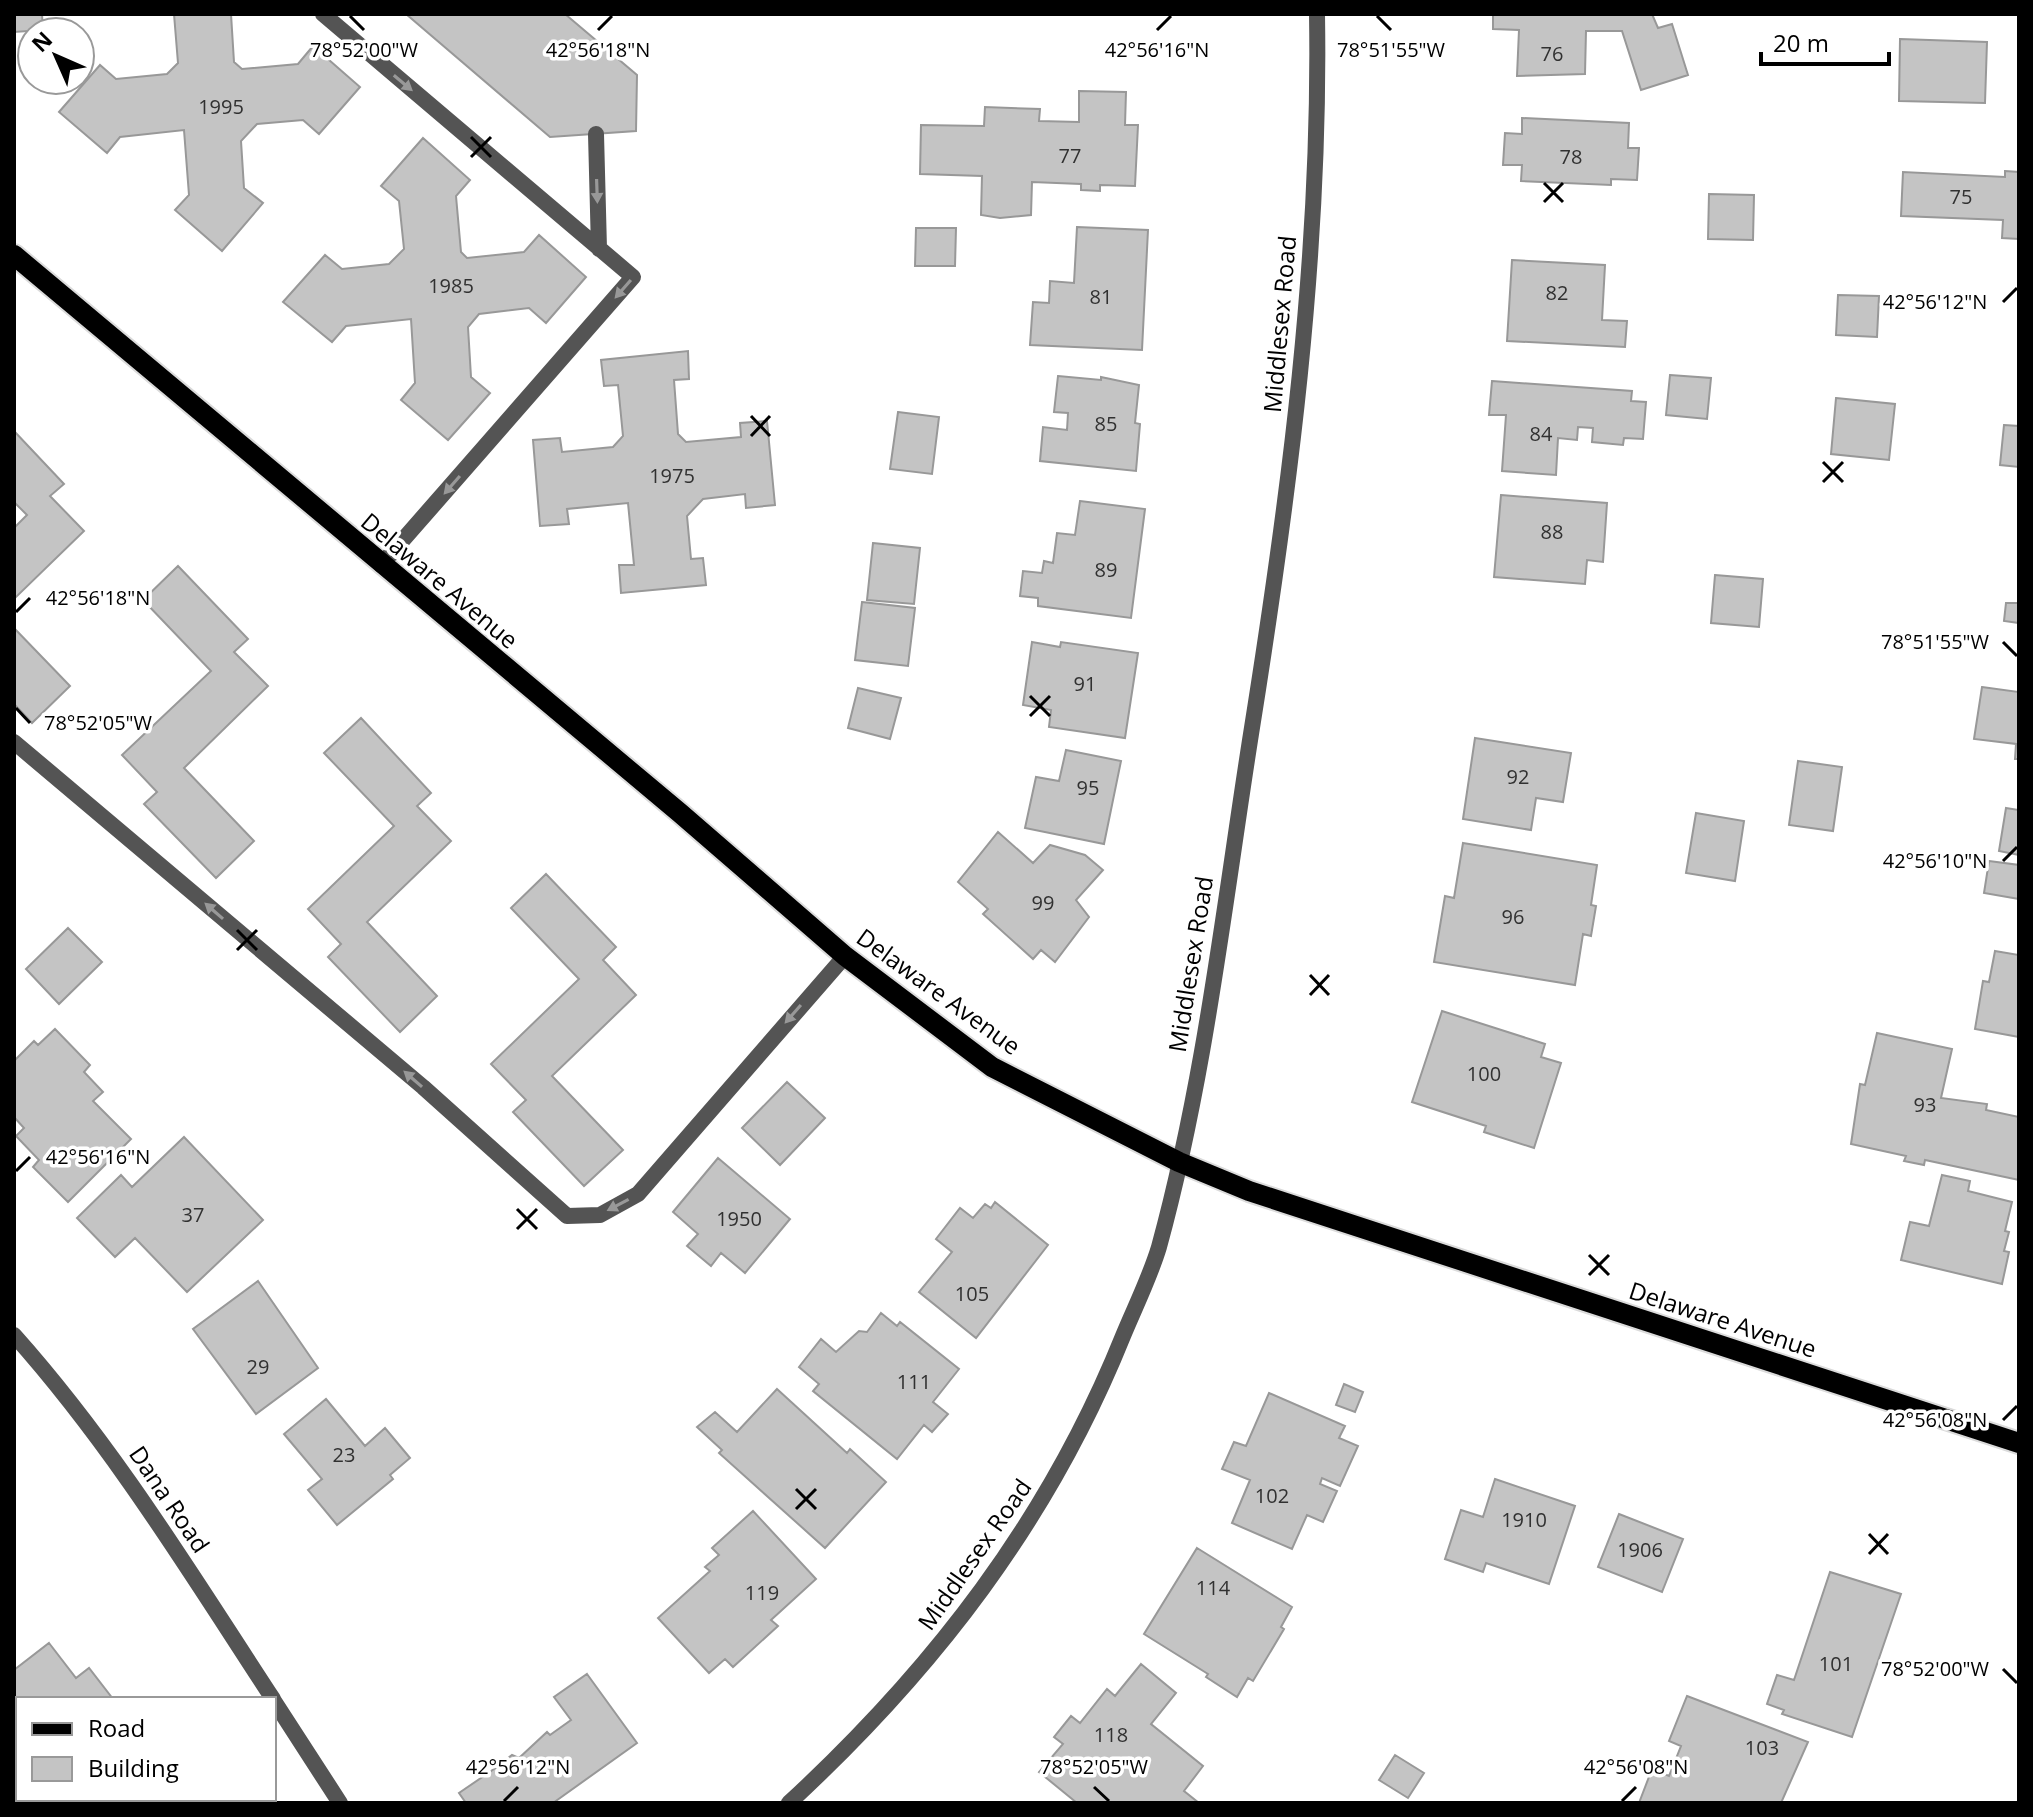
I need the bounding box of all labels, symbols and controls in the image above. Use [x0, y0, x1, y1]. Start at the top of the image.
north arrow [16, 16, 96, 96]
scale bar [1761, 16, 1889, 66]
text: N [24, 24, 58, 58]
text: 20 m [1773, 26, 1829, 59]
text: 78°52'00"W [310, 36, 419, 63]
text: 42°56'18"N [546, 36, 650, 63]
text: 42°56'16"N [1105, 36, 1209, 63]
text: 78°51'55"W [1337, 36, 1446, 63]
house number: 76 [1541, 40, 1563, 67]
one-way arrow [393, 74, 413, 91]
house number: 1995 [198, 93, 244, 120]
house number: 77 [1059, 142, 1081, 169]
house number: 78 [1560, 143, 1582, 170]
one-way arrow [591, 179, 604, 204]
house number: 75 [1950, 183, 1972, 210]
street label: Middlesex Road [1255, 234, 1303, 414]
house number: 1985 [428, 272, 474, 299]
one-way arrow [615, 278, 632, 298]
house number: 82 [1546, 279, 1568, 306]
house number: 81 [1090, 283, 1112, 310]
text: 42°56'12"N [1883, 288, 1987, 315]
house number: 85 [1095, 410, 1117, 437]
house number: 84 [1530, 420, 1553, 447]
house number: 1975 [649, 462, 695, 489]
one-way arrow [444, 475, 461, 495]
street label: Delaware Avenue [355, 505, 525, 655]
house number: 88 [1541, 518, 1563, 545]
house number: 89 [1095, 556, 1117, 583]
text: 42°56'18"N [46, 584, 150, 611]
text: 78°51'55"W [1881, 628, 1990, 655]
house number: 91 [1074, 670, 1096, 697]
text: 78°52'05"W [44, 709, 153, 736]
house number: 92 [1507, 763, 1529, 790]
house number: 95 [1077, 774, 1099, 801]
text: 42°56'10"N [1883, 847, 1987, 874]
street label: Middlesex Road [1160, 874, 1220, 1054]
house number: 99 [1032, 889, 1054, 916]
one-way arrow [205, 903, 225, 920]
house number: 96 [1502, 903, 1524, 930]
street label: Delaware Avenue [850, 920, 1028, 1062]
one-way arrow [785, 1004, 802, 1024]
house number: 100 [1467, 1060, 1501, 1087]
one-way arrow [404, 1070, 423, 1088]
house number: 93 [1914, 1091, 1936, 1118]
text: 42°56'16"N [46, 1143, 150, 1170]
one-way arrow [607, 1198, 630, 1211]
house number: 37 [182, 1201, 204, 1228]
house number: 1950 [716, 1205, 762, 1232]
street label: Delaware Avenue [1625, 1273, 1821, 1365]
house number: 105 [955, 1280, 989, 1307]
house number: 29 [247, 1353, 269, 1380]
house number: 111 [897, 1368, 931, 1395]
text: 42°56'08"N [1883, 1406, 1987, 1433]
street label: Dana Road [122, 1439, 218, 1559]
house number: 23 [333, 1441, 355, 1468]
street label: Middlesex Road [910, 1472, 1038, 1636]
house number: 102 [1255, 1482, 1289, 1509]
house number: 1910 [1501, 1506, 1547, 1533]
house number: 1906 [1617, 1536, 1663, 1563]
house number: 114 [1196, 1574, 1231, 1601]
house number: 119 [745, 1579, 779, 1606]
house number: 101 [1819, 1650, 1853, 1677]
text: 78°52'00"W [1881, 1655, 1990, 1682]
legend [16, 1697, 276, 1801]
text: Road [88, 1711, 145, 1744]
house number: 118 [1094, 1721, 1128, 1748]
house number: 103 [1745, 1734, 1779, 1761]
text: Building [88, 1751, 179, 1784]
text: 42°56'12"N [466, 1753, 570, 1780]
text: 78°52'05"W [1040, 1753, 1149, 1780]
text: 42°56'08"N [1584, 1753, 1688, 1780]

